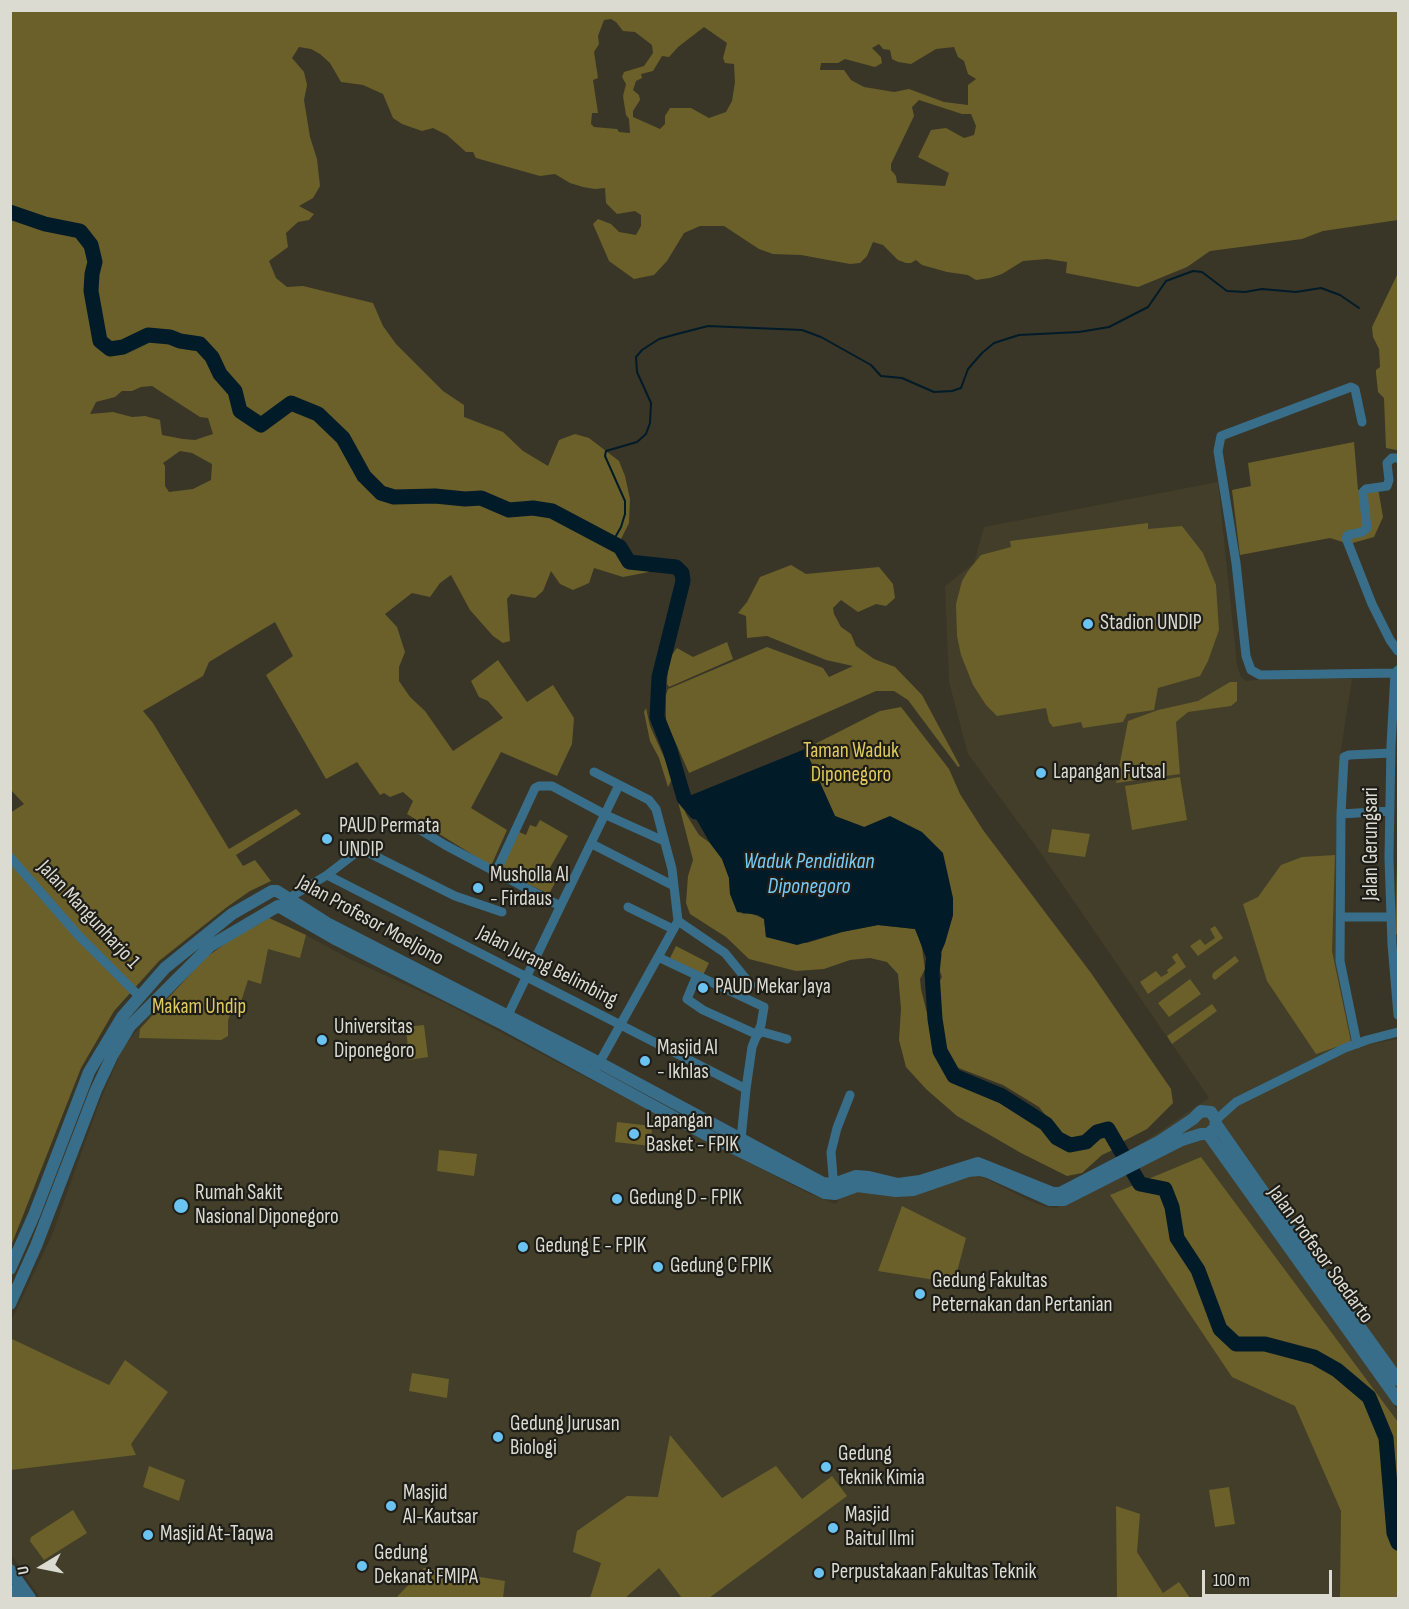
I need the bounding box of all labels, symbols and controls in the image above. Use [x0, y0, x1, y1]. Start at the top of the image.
place label: Stadion UNDIP [1100, 611, 1202, 637]
marker: Stadion UNDIP [1081, 617, 1095, 631]
park label: Taman Waduk Diponegoro [803, 739, 899, 789]
place label: Lapangan Futsal [1053, 760, 1166, 786]
marker: Lapangan Futsal [1034, 766, 1048, 780]
street label: Jalan Gerungsari [1359, 787, 1385, 901]
place label: PAUD Permata UNDIP [339, 814, 440, 864]
marker: PAUD Permata UNDIP [320, 832, 334, 846]
water label: Waduk Pendidikan Diponegoro [743, 849, 875, 900]
street label: Jalan Mangunharjo 1 [32, 856, 144, 974]
place label: Musholla Al - Firdaus [490, 863, 569, 913]
street label: Jalan Profesor Moeljono [292, 870, 448, 972]
marker: Musholla Al - Firdaus [471, 881, 485, 895]
street label: Jalan Jurang Belimbing [473, 921, 621, 1013]
place label: PAUD Mekar Jaya [715, 975, 831, 1001]
marker: PAUD Mekar Jaya [696, 981, 710, 995]
park label: Makam Undip [152, 995, 246, 1021]
place label: Universitas Diponegoro [334, 1015, 414, 1065]
marker: Universitas Diponegoro [315, 1033, 329, 1047]
place label: Masjid Al - Ikhlas [657, 1036, 718, 1086]
marker: Masjid Al - Ikhlas [638, 1054, 652, 1068]
place label: Lapangan Basket - FPIK [646, 1109, 739, 1159]
marker: Lapangan Basket - FPIK [627, 1127, 641, 1141]
place label: Rumah Sakit Nasional Diponegoro [195, 1181, 339, 1231]
street label: Jalan Profesor Soedarto [1262, 1181, 1378, 1329]
place label: Gedung D - FPIK [629, 1186, 742, 1212]
marker: Gedung D - FPIK [610, 1192, 624, 1206]
marker: Rumah Sakit Nasional Diponegoro [172, 1197, 190, 1215]
place label: Gedung E - FPIK [535, 1234, 646, 1260]
marker: Gedung E - FPIK [516, 1240, 530, 1254]
place label: Gedung C FPIK [670, 1254, 772, 1280]
marker: Gedung C FPIK [651, 1260, 665, 1274]
place label: Gedung Fakultas Peternakan dan Pertanian [932, 1269, 1113, 1319]
marker: Gedung Fakultas Peternakan dan Pertanian [913, 1287, 927, 1301]
place label: Gedung Jurusan Biologi [510, 1412, 620, 1462]
marker: Gedung Jurusan Biologi [491, 1430, 505, 1444]
place label: Gedung Teknik Kimia [838, 1442, 925, 1492]
marker: Gedung Teknik Kimia [819, 1460, 833, 1474]
place label: Masjid Al-Kautsar [403, 1481, 478, 1531]
marker: Masjid Al-Kautsar [384, 1499, 398, 1513]
place label: Masjid Baitul Ilmi [845, 1503, 914, 1553]
marker: Masjid Baitul Ilmi [826, 1521, 840, 1535]
place label: Masjid At-Taqwa [160, 1522, 274, 1548]
marker: Masjid At-Taqwa [141, 1528, 155, 1542]
north arrow [12, 1537, 72, 1597]
place label: Gedung Dekanat FMIPA [374, 1541, 478, 1591]
scale bar [1205, 1558, 1336, 1596]
marker: Gedung Dekanat FMIPA [355, 1559, 369, 1573]
place label: Perpustakaan Fakultas Teknik [831, 1560, 1036, 1586]
text: U [14, 1564, 34, 1576]
marker: Perpustakaan Fakultas Teknik [812, 1566, 826, 1580]
text: 100 m [1213, 1570, 1250, 1591]

